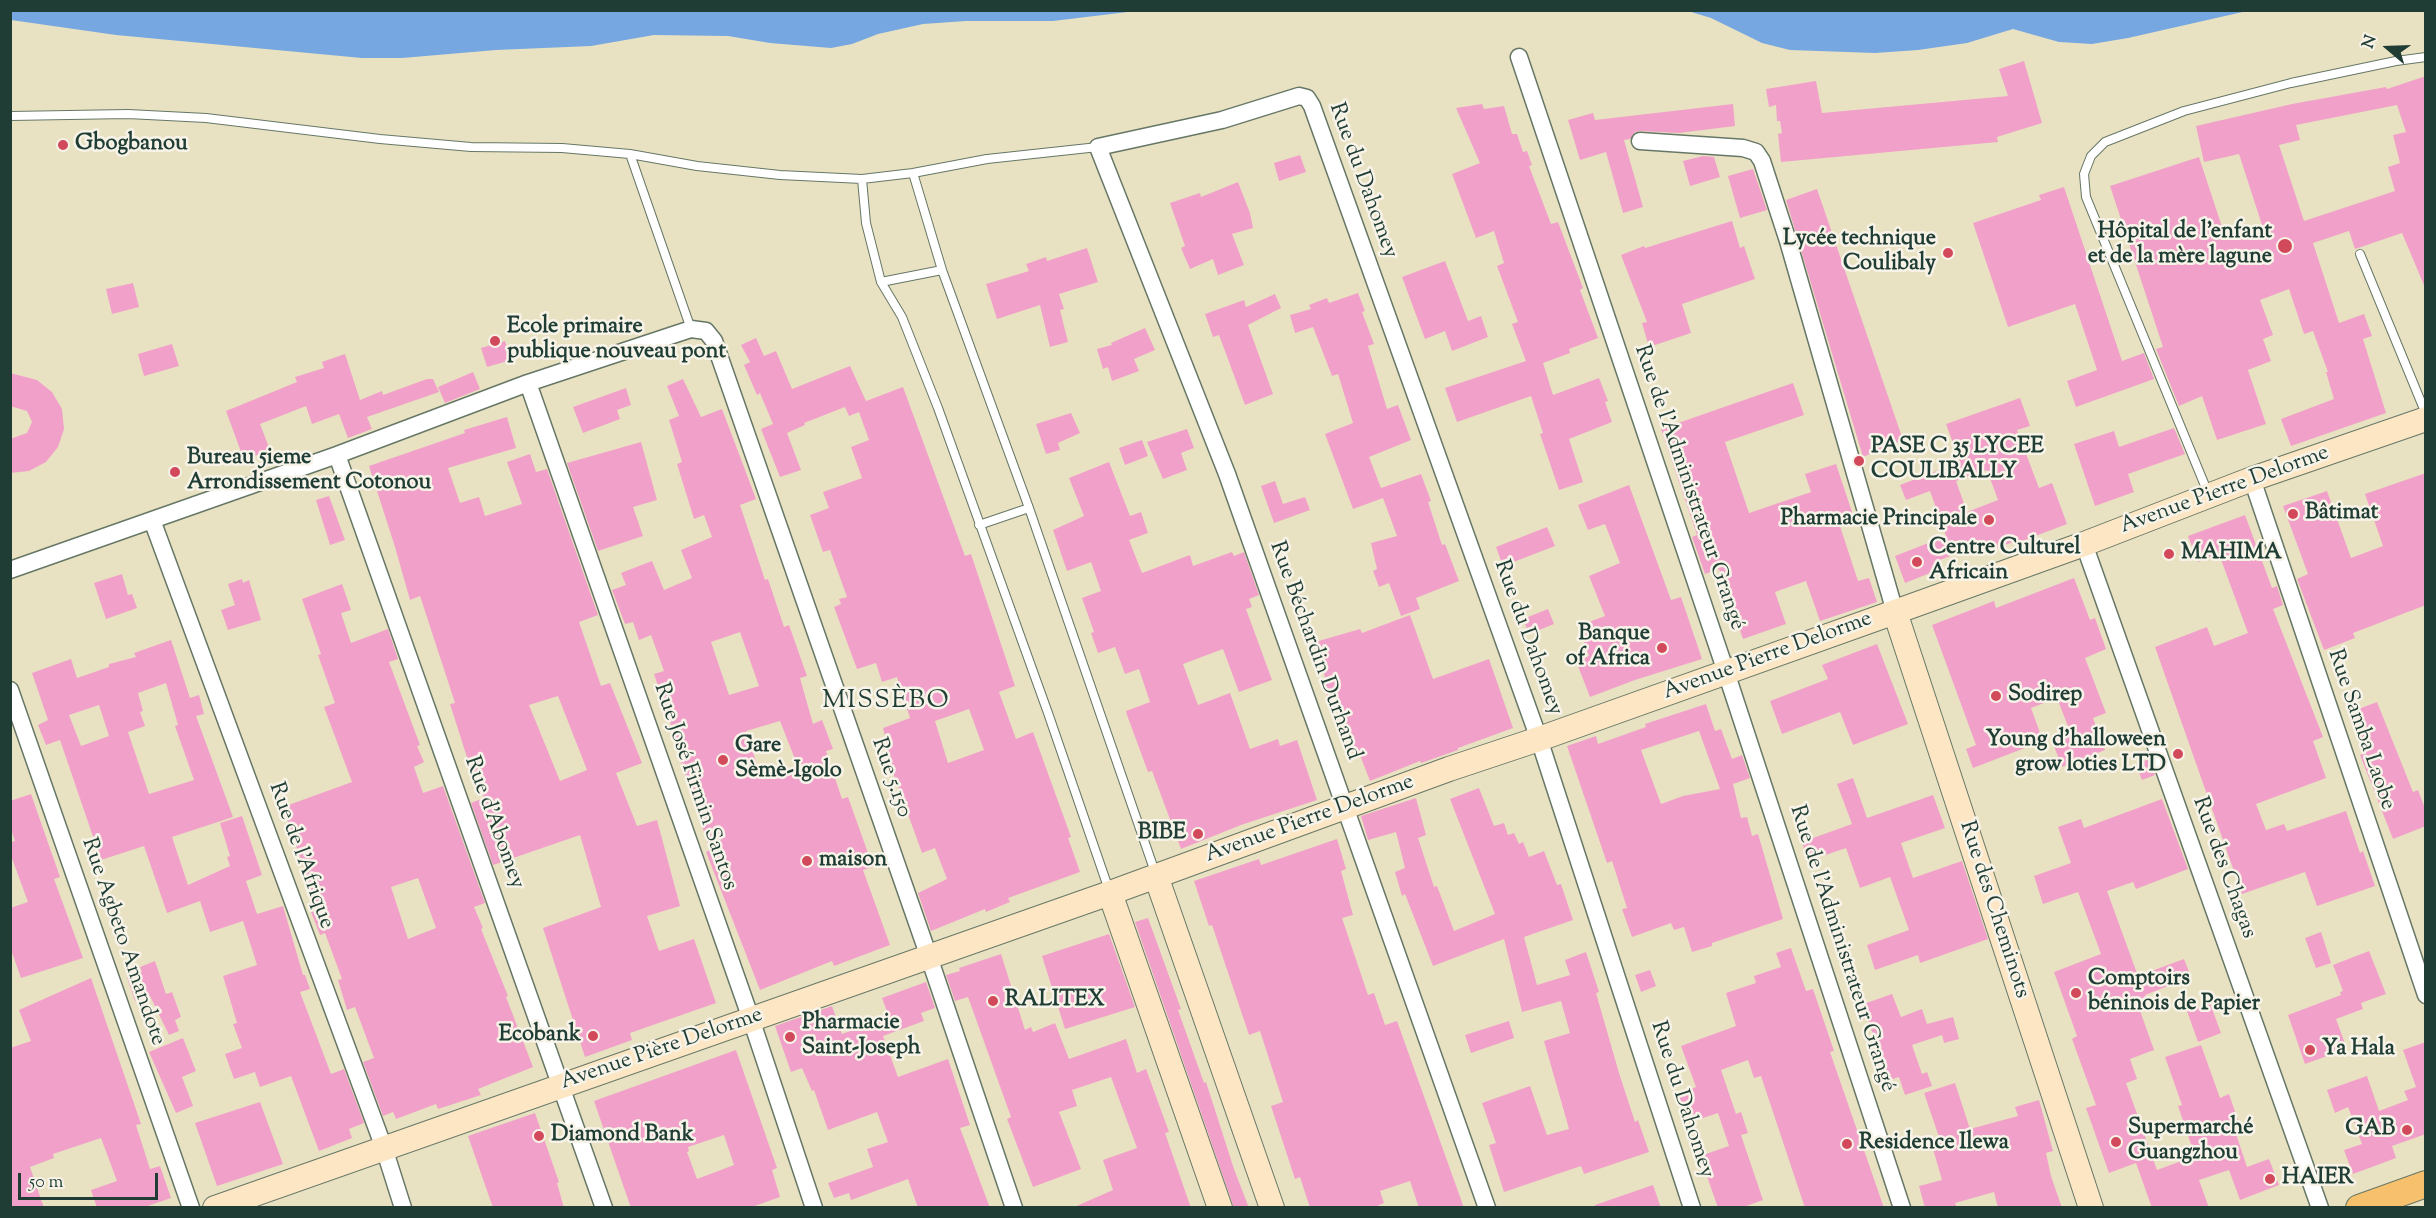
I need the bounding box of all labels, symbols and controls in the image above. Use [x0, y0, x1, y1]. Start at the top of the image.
north arrow [2358, 18, 2418, 78]
text: N [2358, 32, 2383, 52]
street label: Rue du Dahomey [1322, 100, 1402, 262]
place label: Gbogbanou [75, 132, 188, 158]
marker: Gbogbanou [56, 138, 70, 152]
place label: Hôpital de l'enfant et de la mère lagune [2088, 220, 2272, 272]
place label: Lycée technique Coulibaly [1783, 227, 1936, 278]
marker: Hôpital de l'enfant et de la mère lagune [2276, 237, 2294, 255]
marker: Lycée technique Coulibaly [1941, 246, 1955, 260]
place label: Ecole primaire publique nouveau pont [507, 315, 726, 366]
marker: Ecole primaire publique nouveau pont [488, 334, 502, 348]
street label: Rue de l'Administrateur Grangé [1627, 342, 1749, 634]
place label: PASE C 35 LYCEE COULIBALLY [1871, 435, 2044, 487]
street label: Avenue Pierre Delorme [2117, 441, 2333, 541]
place label: Bureau 5ieme Arrondissement Cotonou [187, 446, 431, 498]
marker: PASE C 35 LYCEE COULIBALLY [1852, 454, 1866, 468]
marker: Bureau 5ieme Arrondissement Cotonou [168, 465, 182, 479]
place label: Bâtimat [2305, 501, 2378, 527]
place label: Pharmacie Principale [1781, 507, 1977, 533]
marker: Bâtimat [2286, 507, 2300, 521]
marker: Pharmacie Principale [1982, 513, 1996, 527]
place label: Centre Culturel Africain [1929, 536, 2081, 588]
street label: Rue Béchardin Durhand [1262, 538, 1366, 764]
place label: MAHIMA [2181, 541, 2282, 567]
marker: MAHIMA [2162, 547, 2176, 561]
marker: Centre Culturel Africain [1910, 555, 1924, 569]
street label: Rue du Dahomey [1487, 557, 1567, 719]
street label: Avenue Pierre Delorme [1660, 607, 1876, 707]
place label: Banque of Africa [1566, 622, 1650, 674]
marker: Banque of Africa [1655, 641, 1669, 655]
street label: Rue Samba Laobe [2320, 646, 2400, 814]
street label: Rue José Firmin Santos [646, 680, 742, 894]
place label: Sodirep [2008, 683, 2082, 709]
district label: MISSÈBO [822, 687, 950, 719]
marker: Sodirep [1989, 689, 2003, 703]
place label: Young d'halloween grow loties LTD [1986, 728, 2166, 780]
place label: Gare Sèmè-Igolo [735, 734, 842, 786]
street label: Rue 5.150 [864, 735, 916, 821]
marker: Young d'halloween grow loties LTD [2171, 747, 2185, 761]
street label: Rue d'Abomey [457, 753, 529, 893]
marker: Gare Sèmè-Igolo [716, 753, 730, 767]
street label: Avenue Pierre Delorme [1202, 770, 1418, 870]
street label: Rue de l'Afrique [261, 779, 339, 933]
street label: Rue des Chagas [2185, 794, 2261, 942]
street label: Rue de l'Administrateur Grangé [1782, 802, 1900, 1096]
street label: Rue des Cheminots [1952, 818, 2034, 1002]
place label: BIBE [1138, 821, 1186, 847]
marker: BIBE [1191, 827, 1205, 841]
street label: Rue Agbeto Amandote [74, 835, 170, 1049]
place label: maison [819, 848, 887, 874]
marker: maison [800, 854, 814, 868]
place label: Comptoirs béninois de Papier [2088, 967, 2260, 1018]
marker: Comptoirs béninois de Papier [2069, 986, 2083, 1000]
place label: RALITEX [1005, 988, 1104, 1014]
marker: RALITEX [986, 994, 1000, 1008]
street label: Avenue Pière Delorme [558, 1003, 766, 1097]
place label: Pharmacie Saint-Joseph [802, 1011, 921, 1062]
street label: Rue du Dahomey [1643, 1018, 1719, 1182]
place label: Ecobank [499, 1023, 581, 1049]
marker: Ecobank [586, 1029, 600, 1043]
marker: Pharmacie Saint-Joseph [783, 1030, 797, 1044]
place label: Ya Hala [2322, 1037, 2395, 1063]
marker: Ya Hala [2303, 1043, 2317, 1057]
place label: Supermarché Guangzhou [2128, 1116, 2254, 1168]
place label: GAB [2345, 1117, 2395, 1143]
place label: Diamond Bank [551, 1123, 694, 1149]
marker: GAB [2400, 1123, 2414, 1137]
marker: Diamond Bank [532, 1129, 546, 1143]
place label: Residence Ilewa [1859, 1131, 2009, 1157]
marker: Supermarché Guangzhou [2109, 1135, 2123, 1149]
marker: Residence Ilewa [1840, 1137, 1854, 1151]
scale bar [21, 1161, 160, 1199]
place label: HAIER [2282, 1166, 2354, 1192]
text: 50 m [29, 1170, 63, 1196]
marker: HAIER [2263, 1172, 2277, 1186]

